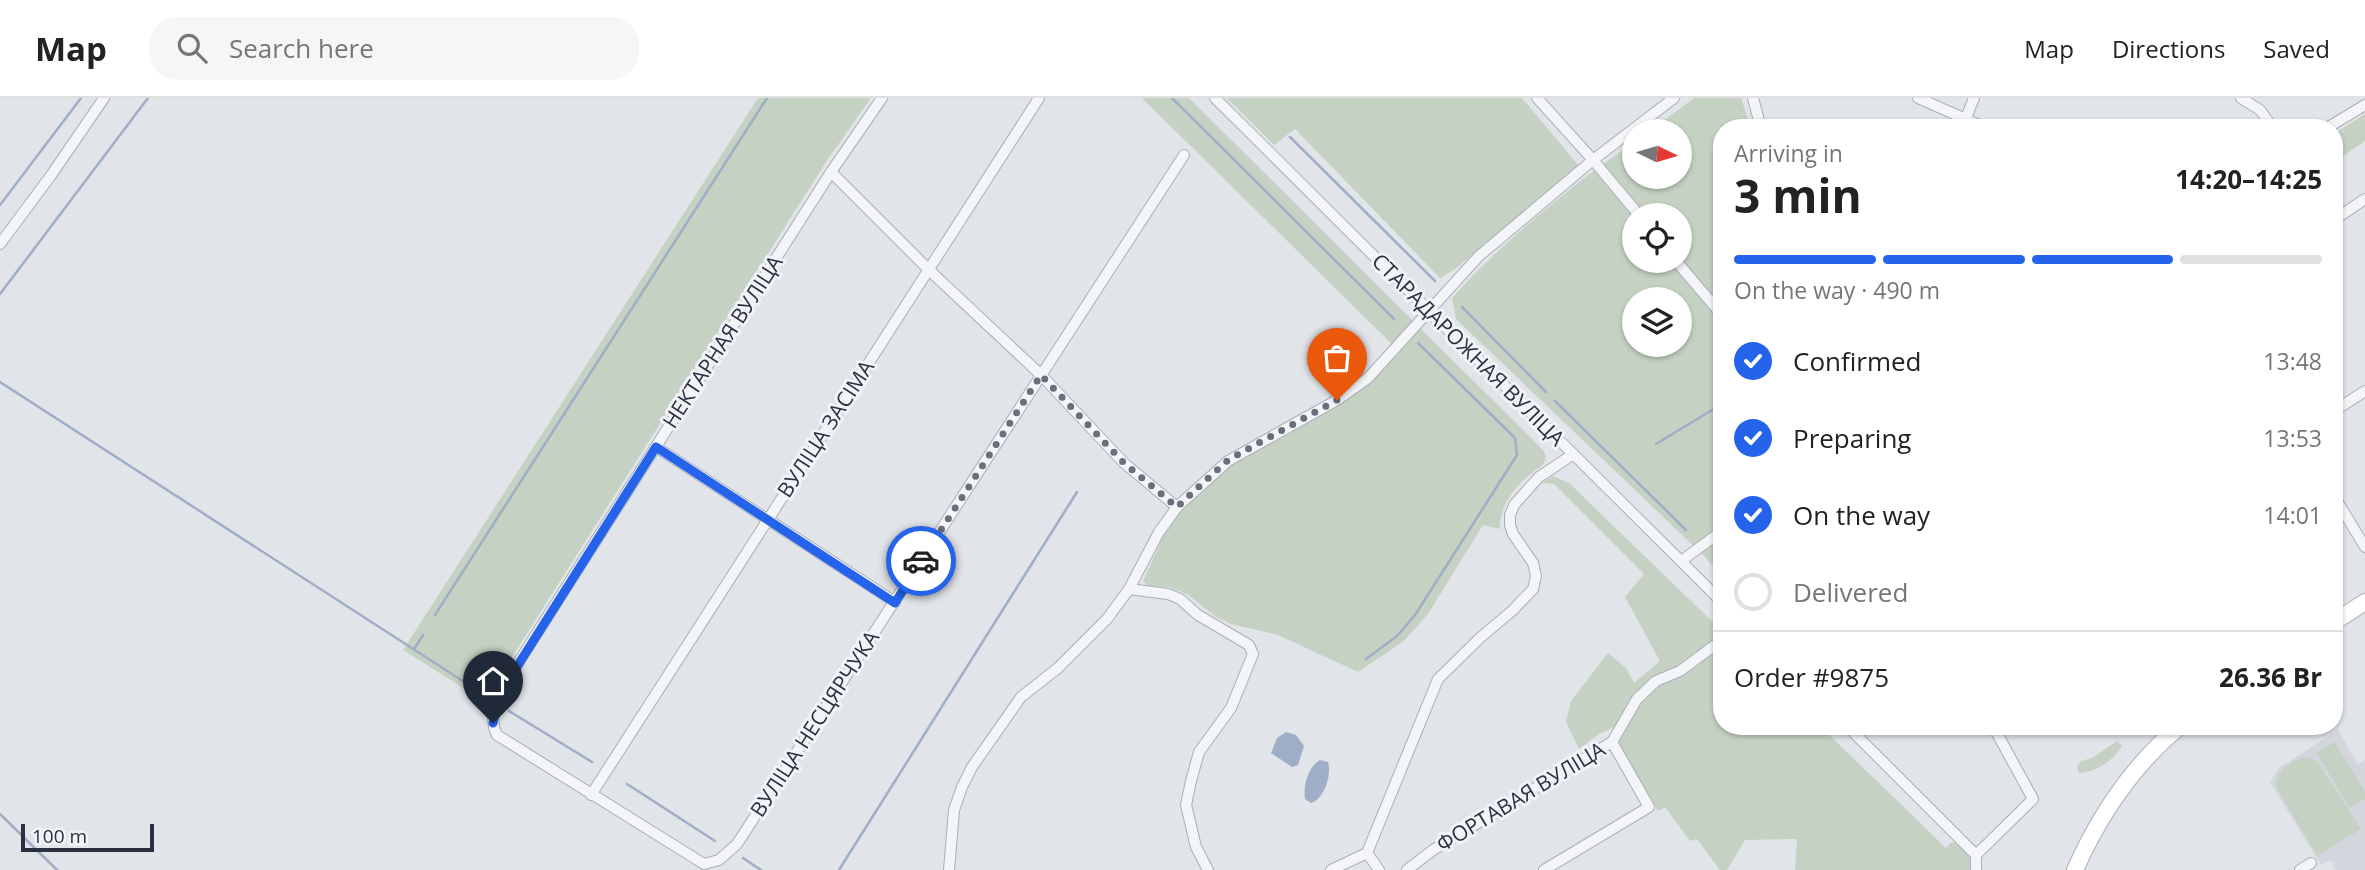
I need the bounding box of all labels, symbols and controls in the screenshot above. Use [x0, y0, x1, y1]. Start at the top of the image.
search box [149, 17, 639, 80]
text: Map [35, 26, 107, 71]
icon: search [173, 29, 211, 67]
text: Search here [229, 30, 374, 66]
text: Map [2024, 32, 2074, 65]
text: Directions [2112, 32, 2225, 65]
text: Saved [2263, 32, 2330, 65]
north arrow [1622, 119, 1692, 189]
map controls [1622, 119, 1692, 357]
text: Arriving in [1734, 137, 1843, 169]
text: 14:20–14:25 [2175, 161, 2322, 197]
text: 3 min [1734, 164, 1862, 226]
button: locate [1622, 203, 1692, 273]
street label: СТАРАДАРОЖНАЯ ВУЛІЦА [1366, 247, 1572, 452]
street label: НЕКТАРНАЯ ВУЛІЦА [656, 249, 789, 433]
text: On the way · 490 m [1734, 274, 1940, 306]
button: layers [1622, 287, 1692, 357]
pin [1307, 328, 1367, 400]
icon: bag [1318, 339, 1356, 377]
icon: check [1734, 342, 1772, 380]
text: Confirmed [1793, 343, 1921, 379]
text: 13:48 [2263, 345, 2322, 377]
street label: ВУЛІЦА ЗАСІМА [770, 354, 880, 502]
icon: check [1734, 419, 1772, 457]
text: Preparing [1793, 420, 1911, 456]
text: 13:53 [2263, 422, 2322, 454]
icon: check [1734, 496, 1772, 534]
text: On the way [1793, 497, 1930, 533]
text: 14:01 [2263, 499, 2322, 531]
courier [886, 526, 956, 596]
icon: car [902, 542, 940, 580]
text: Delivered [1793, 574, 1908, 610]
street label: ВУЛІЦА НЕСЦЯРЧУКА [743, 624, 885, 822]
pin [463, 651, 523, 723]
text: Order #9875 [1734, 659, 1889, 695]
text: 26.36 Br [2219, 659, 2322, 695]
icon: home [474, 662, 512, 700]
street label: ФОРТАВАЯ ВУЛІЦА [1431, 734, 1611, 858]
scale bar [21, 821, 154, 853]
text: 100 m [32, 823, 87, 849]

